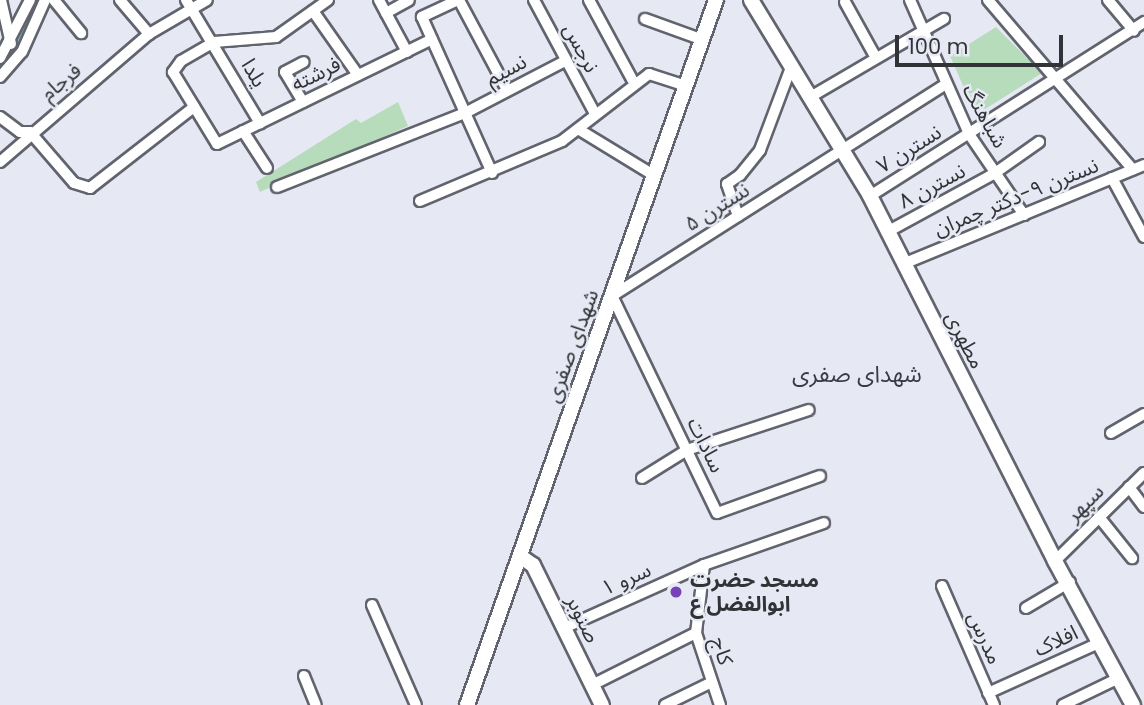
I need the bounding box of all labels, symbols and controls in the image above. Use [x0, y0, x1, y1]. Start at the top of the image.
street label: نرجس [558, 19, 604, 77]
scale bar [899, 21, 1067, 65]
text: 100 m [908, 32, 968, 61]
street label: نسیم [481, 49, 531, 91]
street label: فرشته [287, 51, 345, 97]
street label: یلدا [236, 54, 272, 92]
street label: فرجام [35, 58, 87, 106]
street label: شباهنگ [957, 79, 1013, 153]
street label: نسترن ۷ [872, 119, 946, 179]
street label: نسترن ۹-دکتر چمران [930, 152, 1102, 242]
street label: نسترن ۸ [894, 158, 970, 214]
street label: نسترن ۵ [680, 177, 754, 237]
street label: شهدای صفری [540, 286, 604, 406]
street label: مطهری [940, 307, 990, 373]
district label: شهدای صفری [792, 360, 922, 388]
street label: سادات [682, 413, 730, 477]
street label: سپهر [1061, 479, 1109, 527]
street label: سرو ۱ [597, 557, 655, 601]
place label: مسجد حضرت ابوالفضل ع [690, 567, 819, 617]
marker: مسجد حضرت ابوالفضل ع [668, 584, 684, 600]
street label: صنوبر [561, 591, 605, 647]
street label: مدرس [962, 608, 1008, 668]
street label: افلاک [1030, 620, 1082, 662]
street label: کاج [706, 634, 738, 668]

